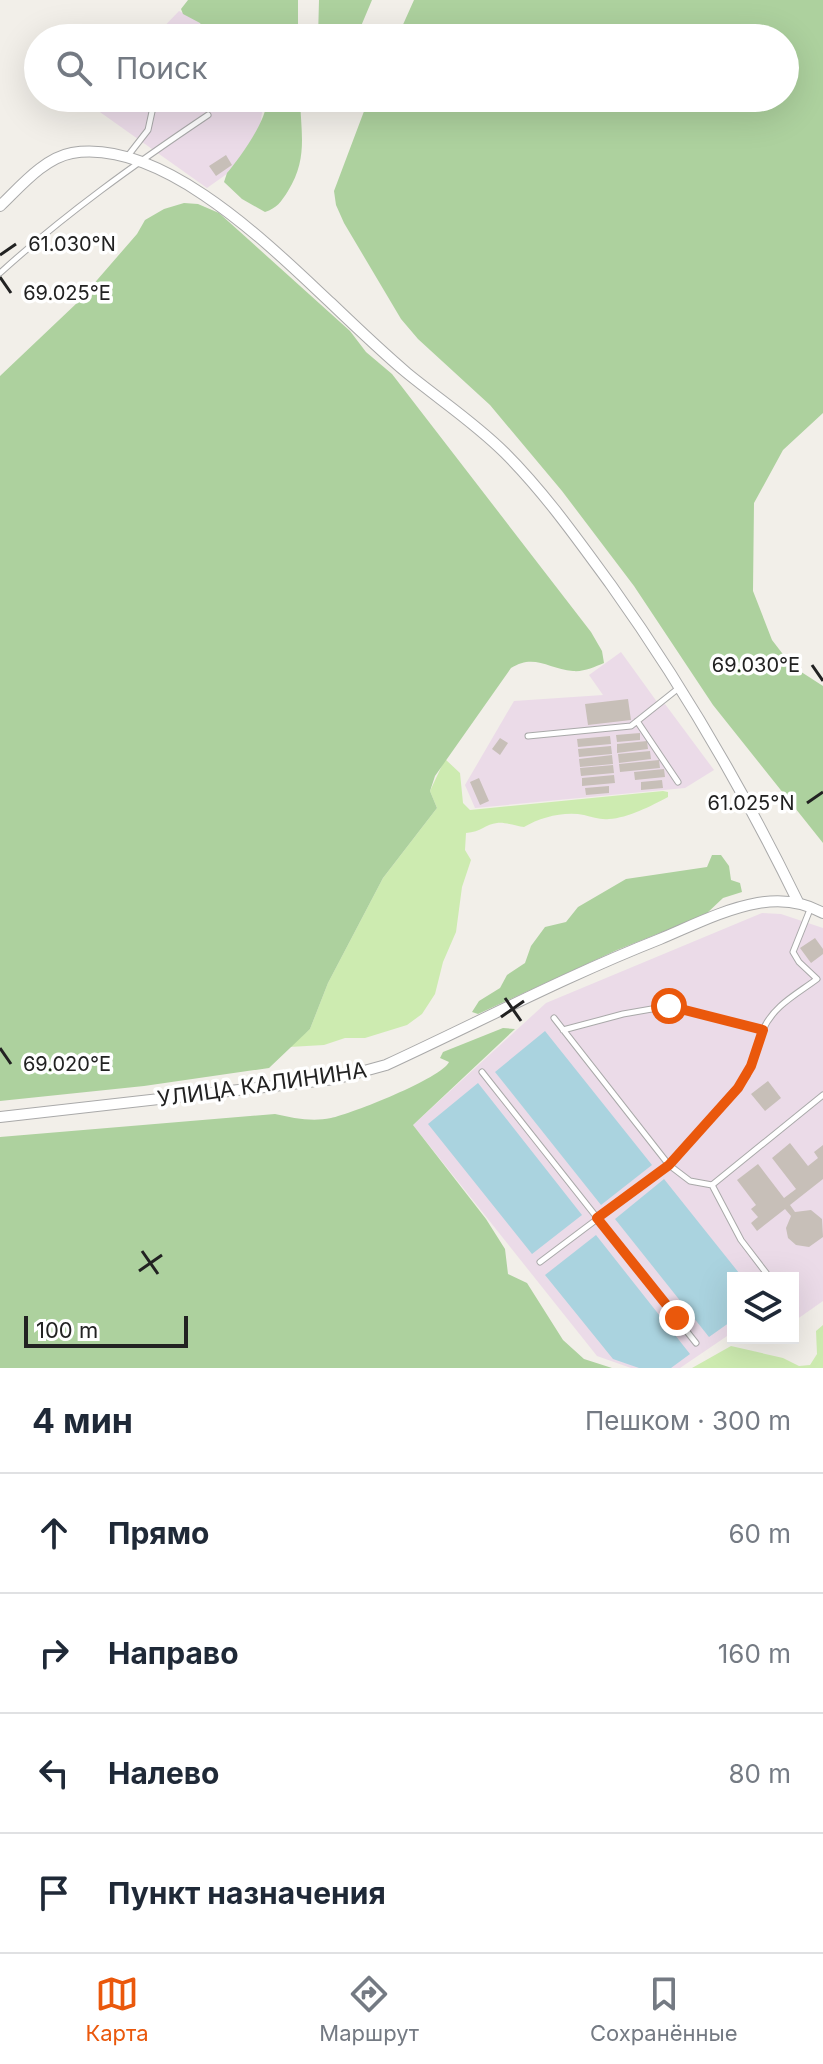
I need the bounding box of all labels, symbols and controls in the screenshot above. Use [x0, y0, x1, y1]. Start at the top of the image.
search box [24, 24, 799, 112]
icon: search [52, 46, 96, 90]
text: Поиск [116, 50, 207, 86]
text: 61.030°N [28, 232, 116, 256]
text: 69.025°E [23, 281, 111, 305]
text: 69.030°E [712, 653, 800, 677]
text: 61.025°N [708, 791, 794, 815]
route start [651, 988, 687, 1024]
text: 69.020°E [23, 1052, 111, 1076]
street label: УЛИЦА КАЛИНИНА [155, 1056, 369, 1112]
map controls [727, 1272, 799, 1344]
button: layers [727, 1272, 799, 1344]
route end [659, 1300, 695, 1336]
scale bar [24, 1312, 188, 1348]
text: 100 m [36, 1317, 98, 1343]
text: 4 мин [32, 1400, 133, 1441]
text: Пешком · 300 m [585, 1405, 791, 1436]
icon: ahead [32, 1511, 76, 1555]
text: Прямо [108, 1515, 209, 1551]
text: 60 m [728, 1518, 791, 1549]
icon: right [32, 1631, 76, 1675]
text: Направо [108, 1635, 239, 1671]
text: 160 m [718, 1638, 791, 1669]
icon: left [32, 1751, 76, 1795]
text: Налево [108, 1755, 220, 1791]
text: 80 m [728, 1758, 791, 1789]
icon: arrive [32, 1871, 76, 1915]
text: Пункт назначения [108, 1875, 386, 1911]
tab: Карта [85, 1972, 149, 2046]
tab: Маршрут [319, 1972, 419, 2046]
tab: Сохранённые [590, 1972, 738, 2046]

